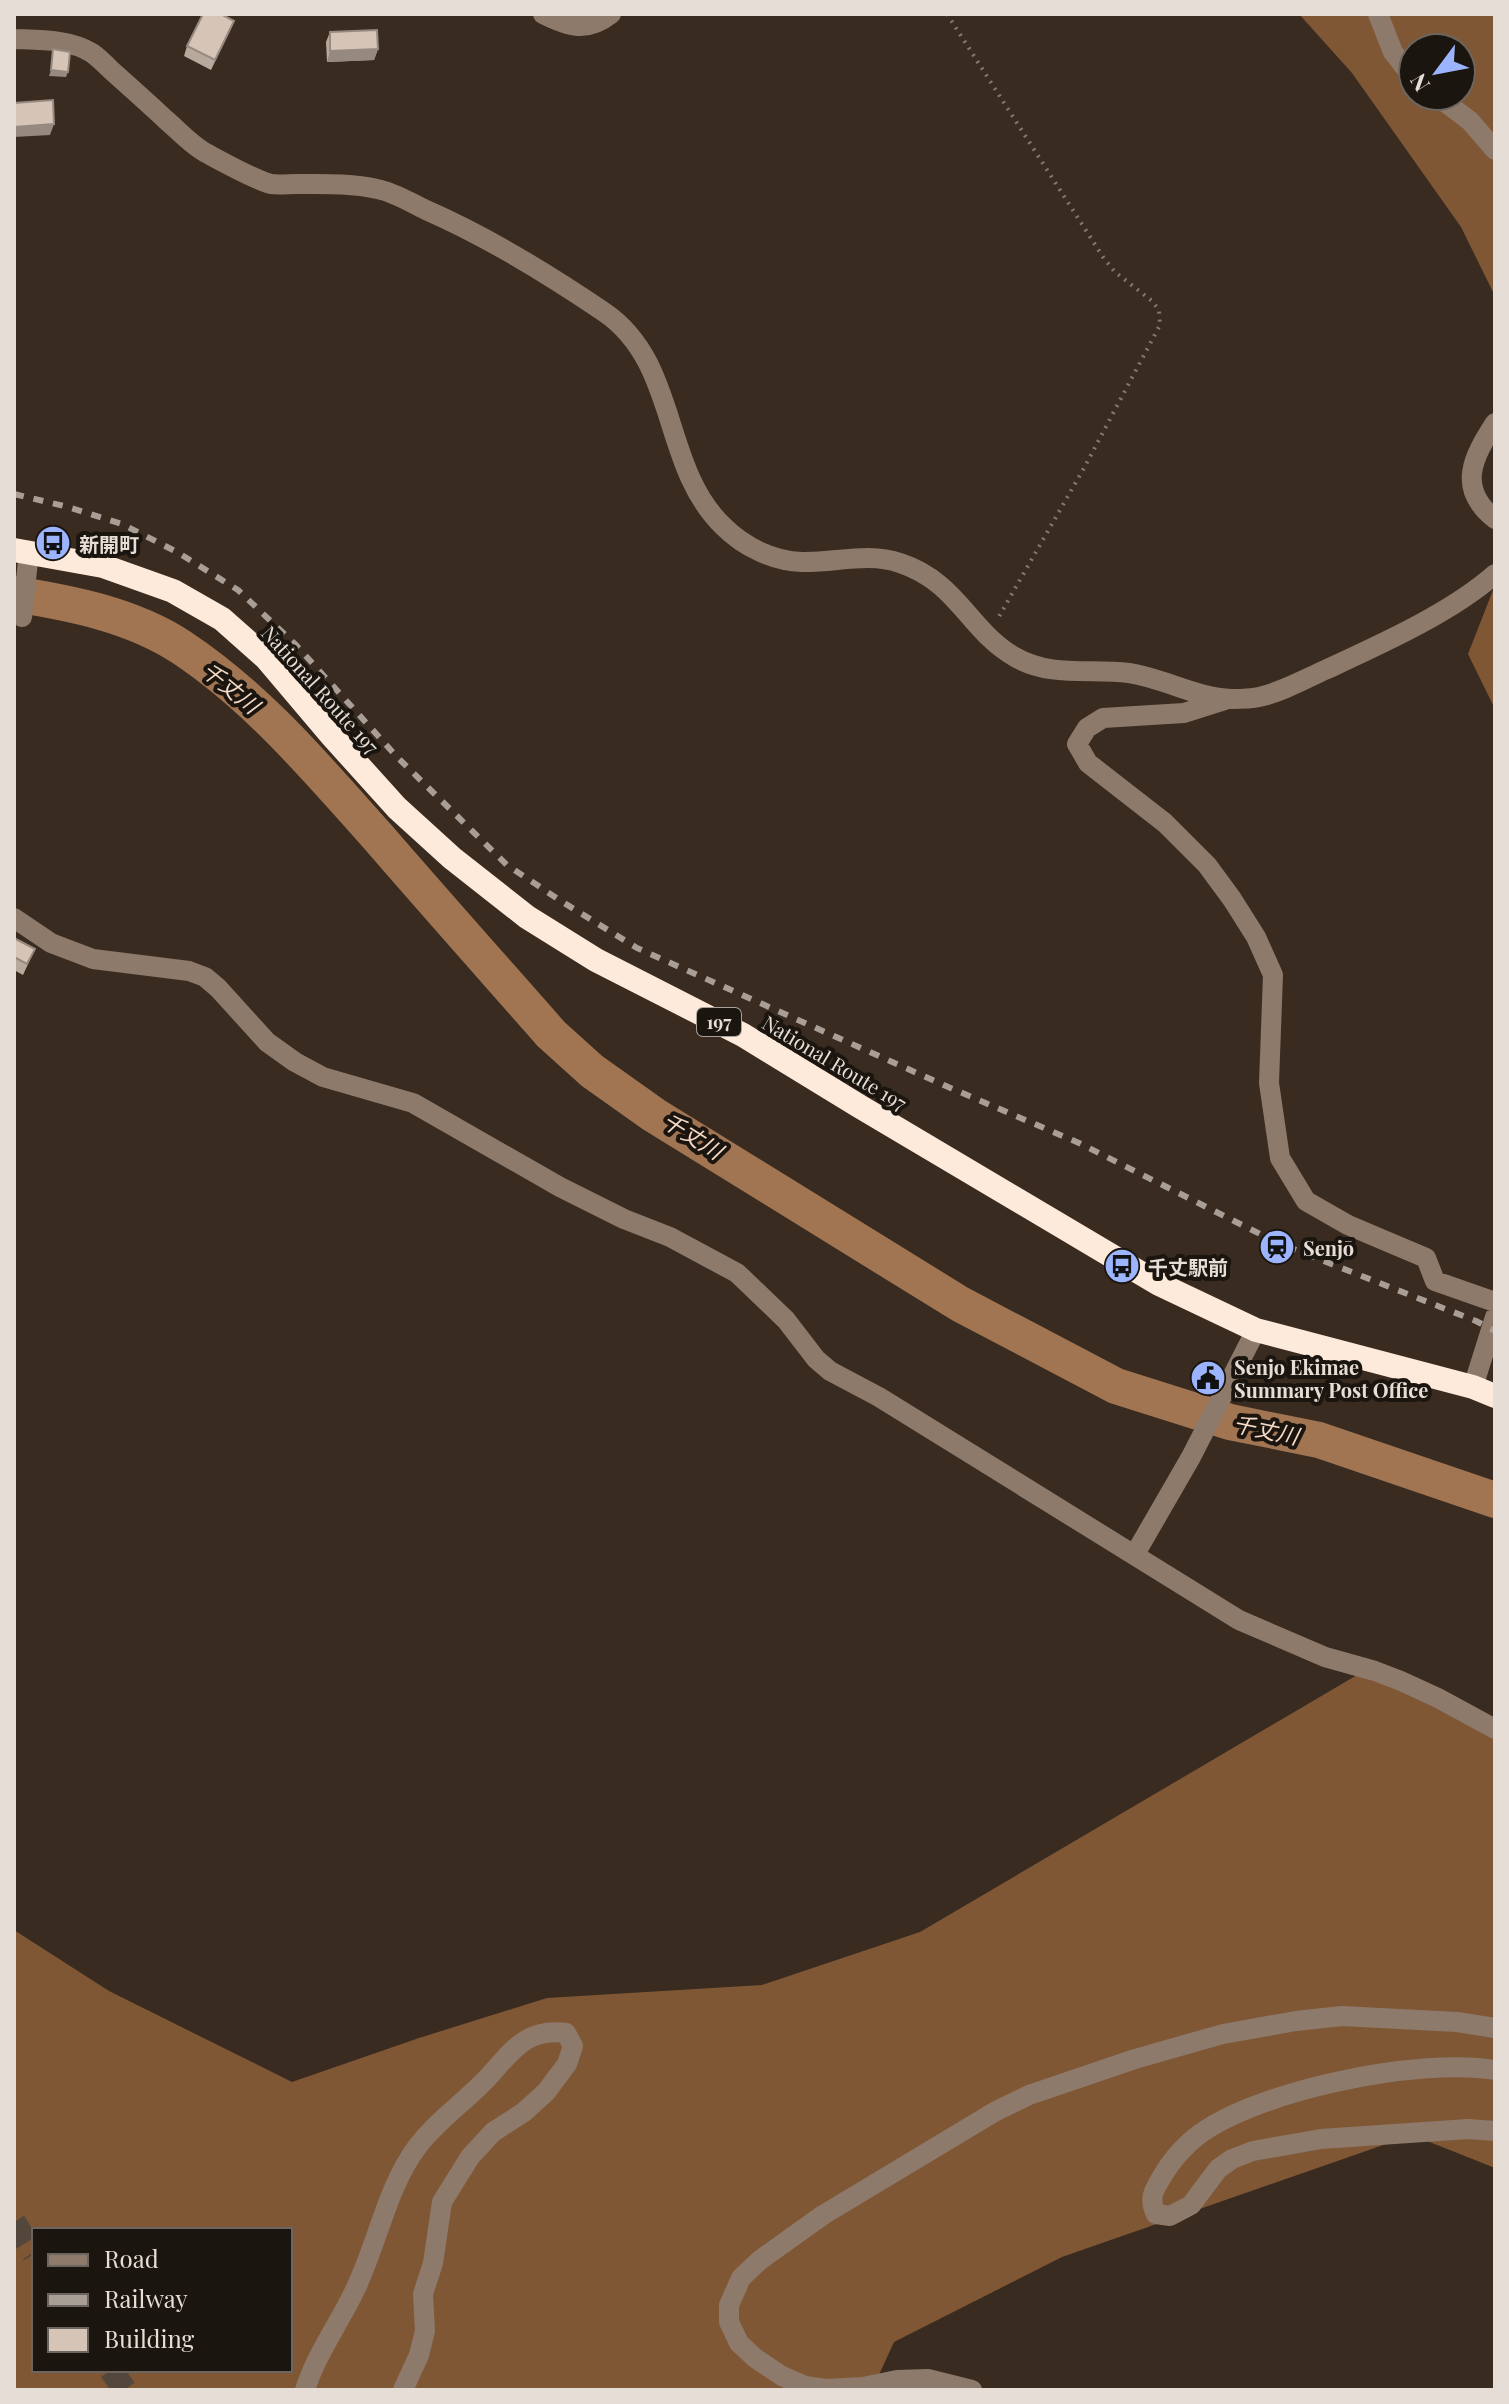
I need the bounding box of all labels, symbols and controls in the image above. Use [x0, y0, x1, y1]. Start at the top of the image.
north arrow [1397, 32, 1477, 112]
text: N [1402, 68, 1436, 98]
bus stop icon: 新開町 [34, 524, 72, 562]
place label: 新開町 [79, 530, 139, 557]
street label: National Route 197 [256, 619, 386, 759]
water label: 千丈川 [196, 655, 268, 721]
road number: 197 [697, 1008, 741, 1036]
street label: National Route 197 [758, 1008, 912, 1116]
water label: 千丈川 [657, 1105, 731, 1166]
station icon: Senjō [1258, 1228, 1296, 1266]
place label: Senjō [1303, 1234, 1354, 1261]
bus stop icon: 千丈駅前 [1103, 1247, 1141, 1285]
place label: 千丈駅前 [1148, 1253, 1228, 1280]
place label: Senjo Ekimae Summary Post Office [1234, 1353, 1428, 1403]
public building icon: Senjo Ekimae Summary Post Office [1189, 1359, 1227, 1397]
water label: 千丈川 [1231, 1407, 1303, 1451]
legend [32, 2228, 292, 2372]
text: Road [104, 2242, 159, 2274]
text: Railway [104, 2282, 188, 2314]
text: Building [104, 2322, 195, 2354]

